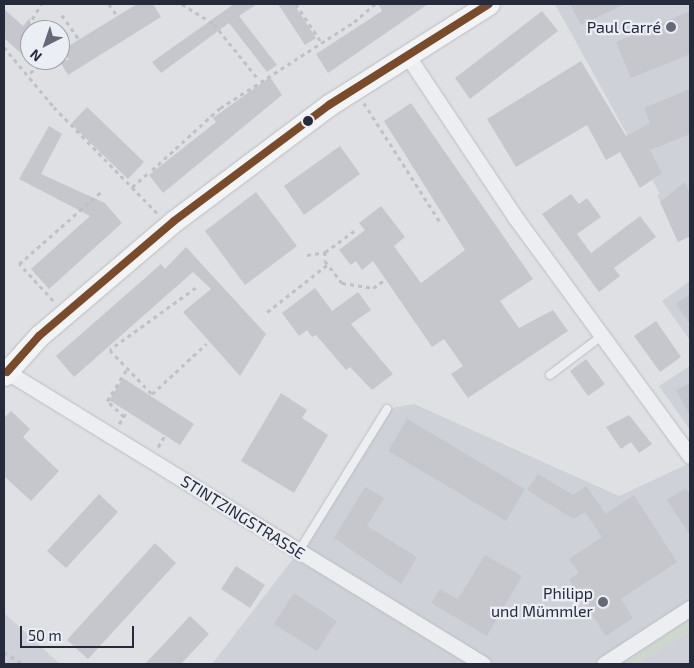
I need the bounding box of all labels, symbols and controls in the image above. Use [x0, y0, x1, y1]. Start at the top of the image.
place label: Paul Carré [586, 17, 661, 37]
north arrow [20, 20, 70, 70]
marker: Paul Carré [665, 21, 677, 33]
text: N [26, 46, 45, 66]
unlabelled marker [303, 116, 313, 126]
street label: STINTZINGSTRASSE [177, 471, 309, 563]
place label: Philipp und Mümmler [491, 583, 593, 621]
marker: Philipp und Mümmler [597, 596, 609, 608]
scale bar [22, 616, 136, 648]
text: 50 m [28, 626, 62, 644]

